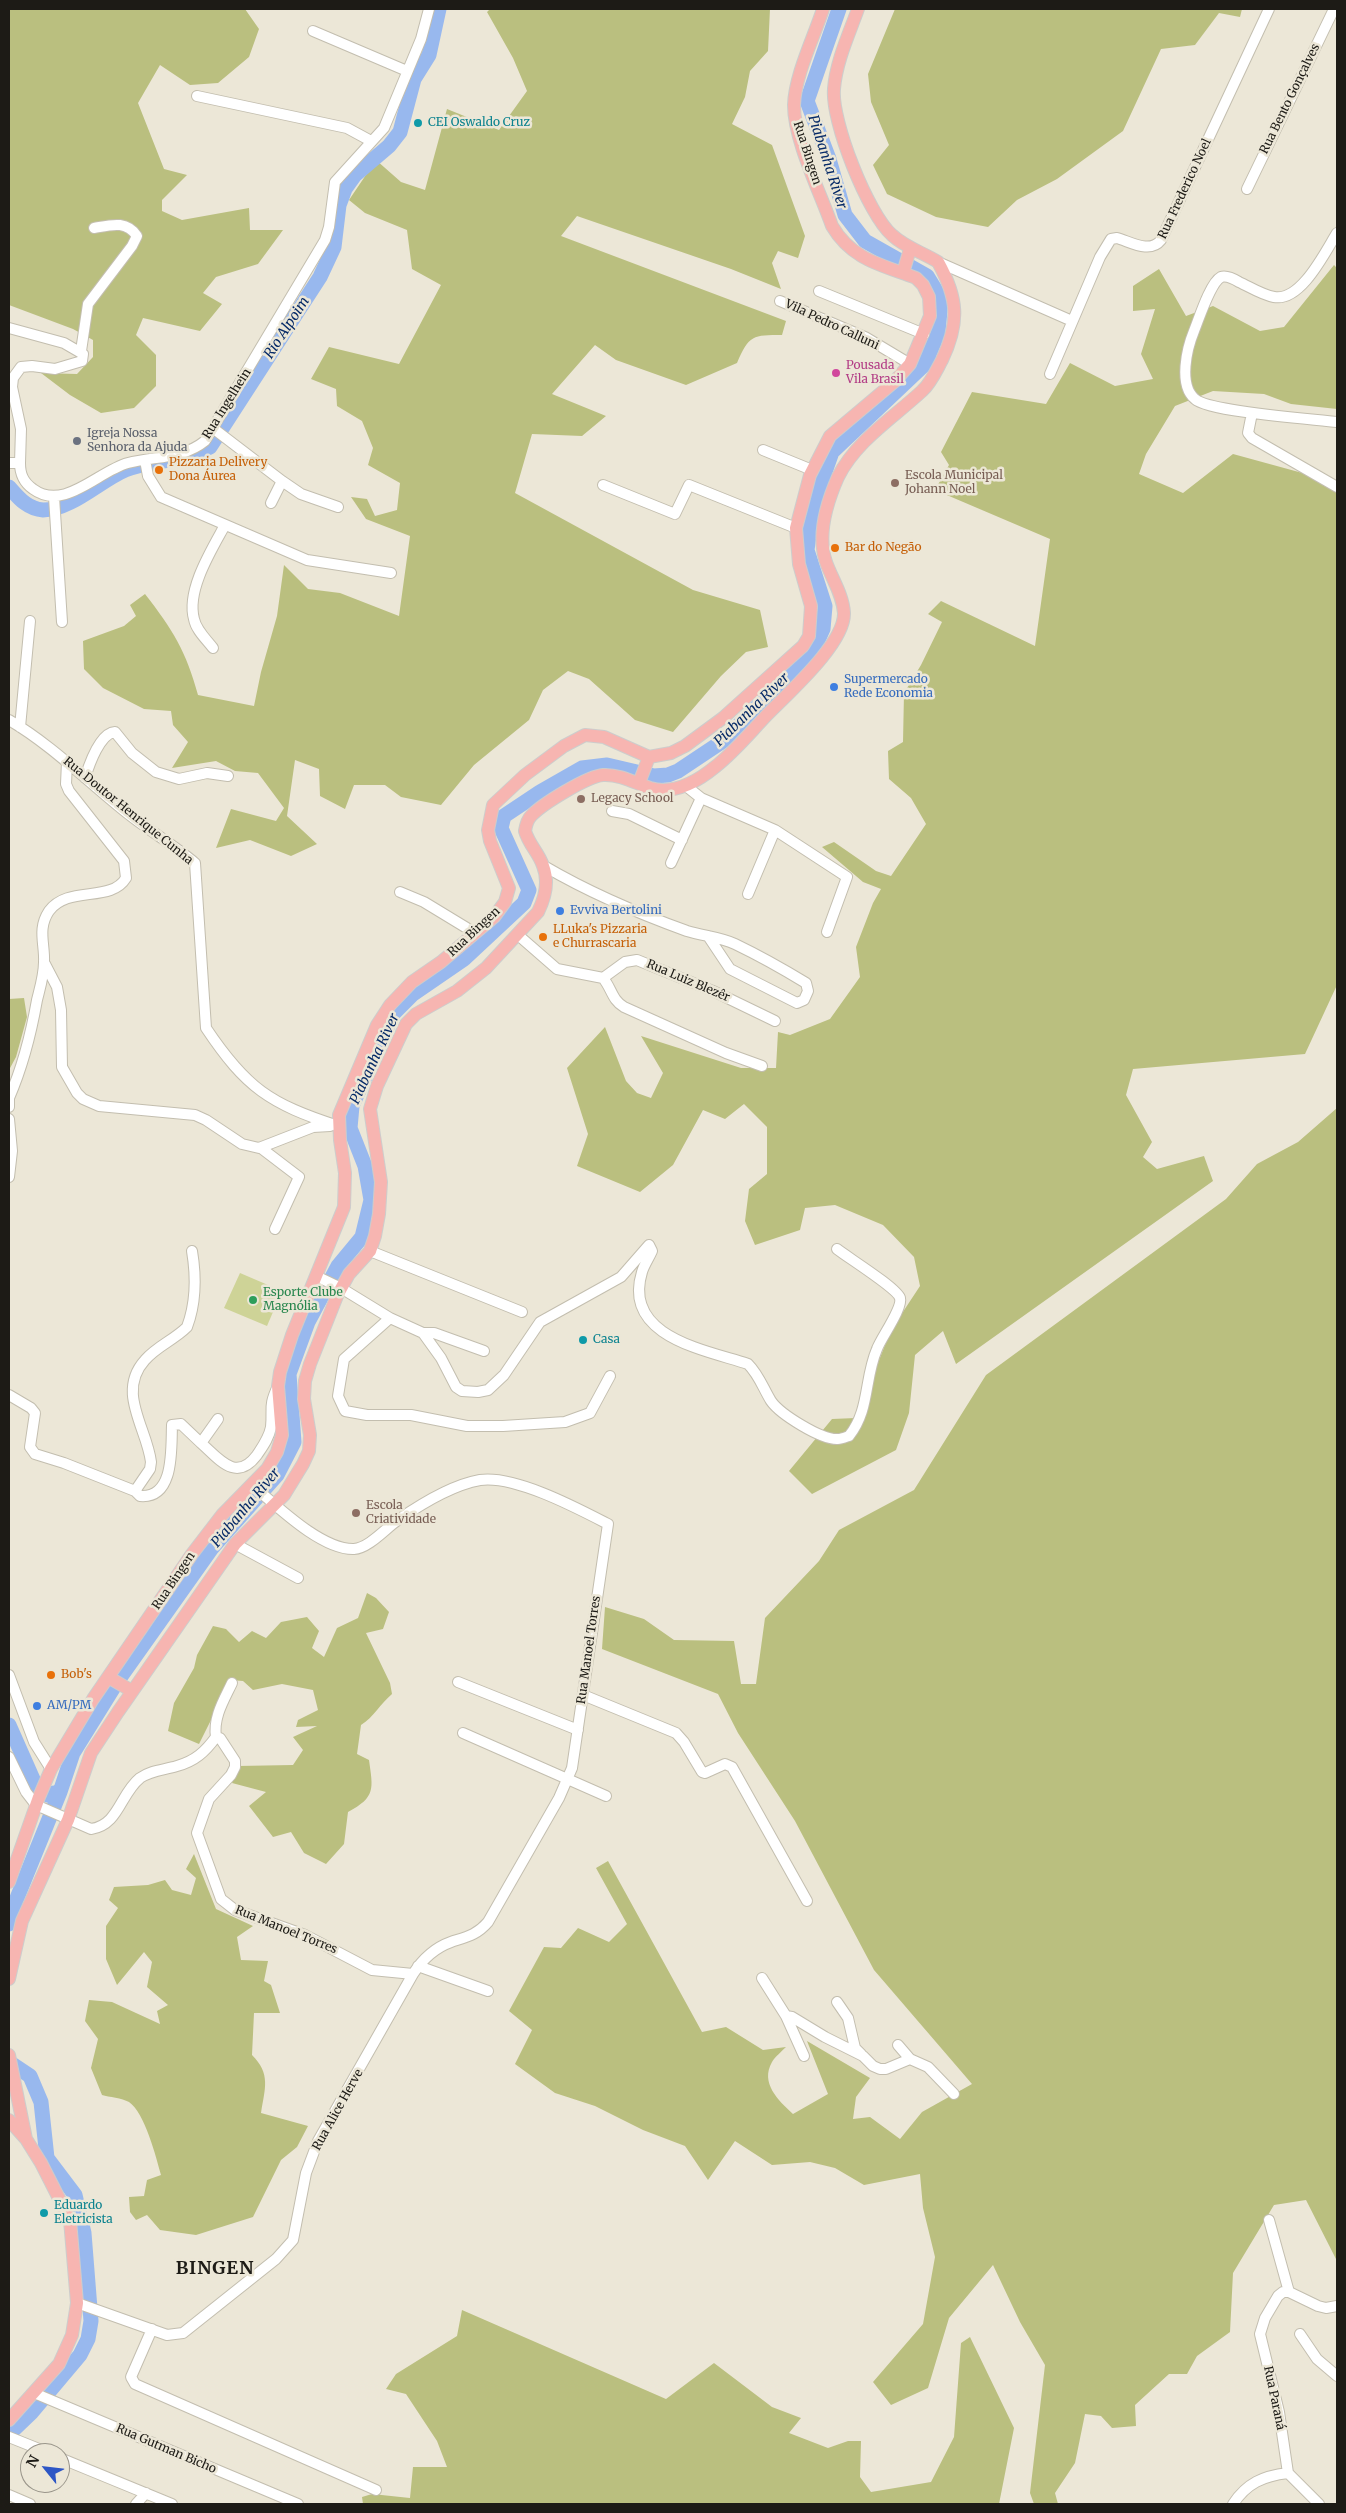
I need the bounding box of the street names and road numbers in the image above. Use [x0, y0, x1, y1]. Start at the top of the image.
street label: Rua Bento Gonçalves [1257, 42, 1323, 156]
street label: Rua Bingen [790, 119, 824, 187]
street label: Rua Frederico Noel [1156, 137, 1214, 241]
street label: Vila Pedro Calluni [783, 297, 881, 353]
street label: Rua Ingelhein [200, 366, 254, 442]
street label: Rua Doutor Henrique Cunha [60, 754, 196, 868]
street label: Rua Bingen [445, 904, 503, 960]
street label: Rua Luiz Blezêr [644, 957, 732, 1005]
street label: Rua Bingen [150, 1550, 198, 1612]
street label: Rua Manoel Torres [574, 1595, 604, 1705]
street label: Rua Manoel Torres [233, 1903, 339, 1957]
street label: Rua Alice Herve [310, 2067, 366, 2153]
street label: Rua Paraná [1260, 2365, 1288, 2431]
street label: Rua Gutman Bicho [114, 2421, 218, 2477]

